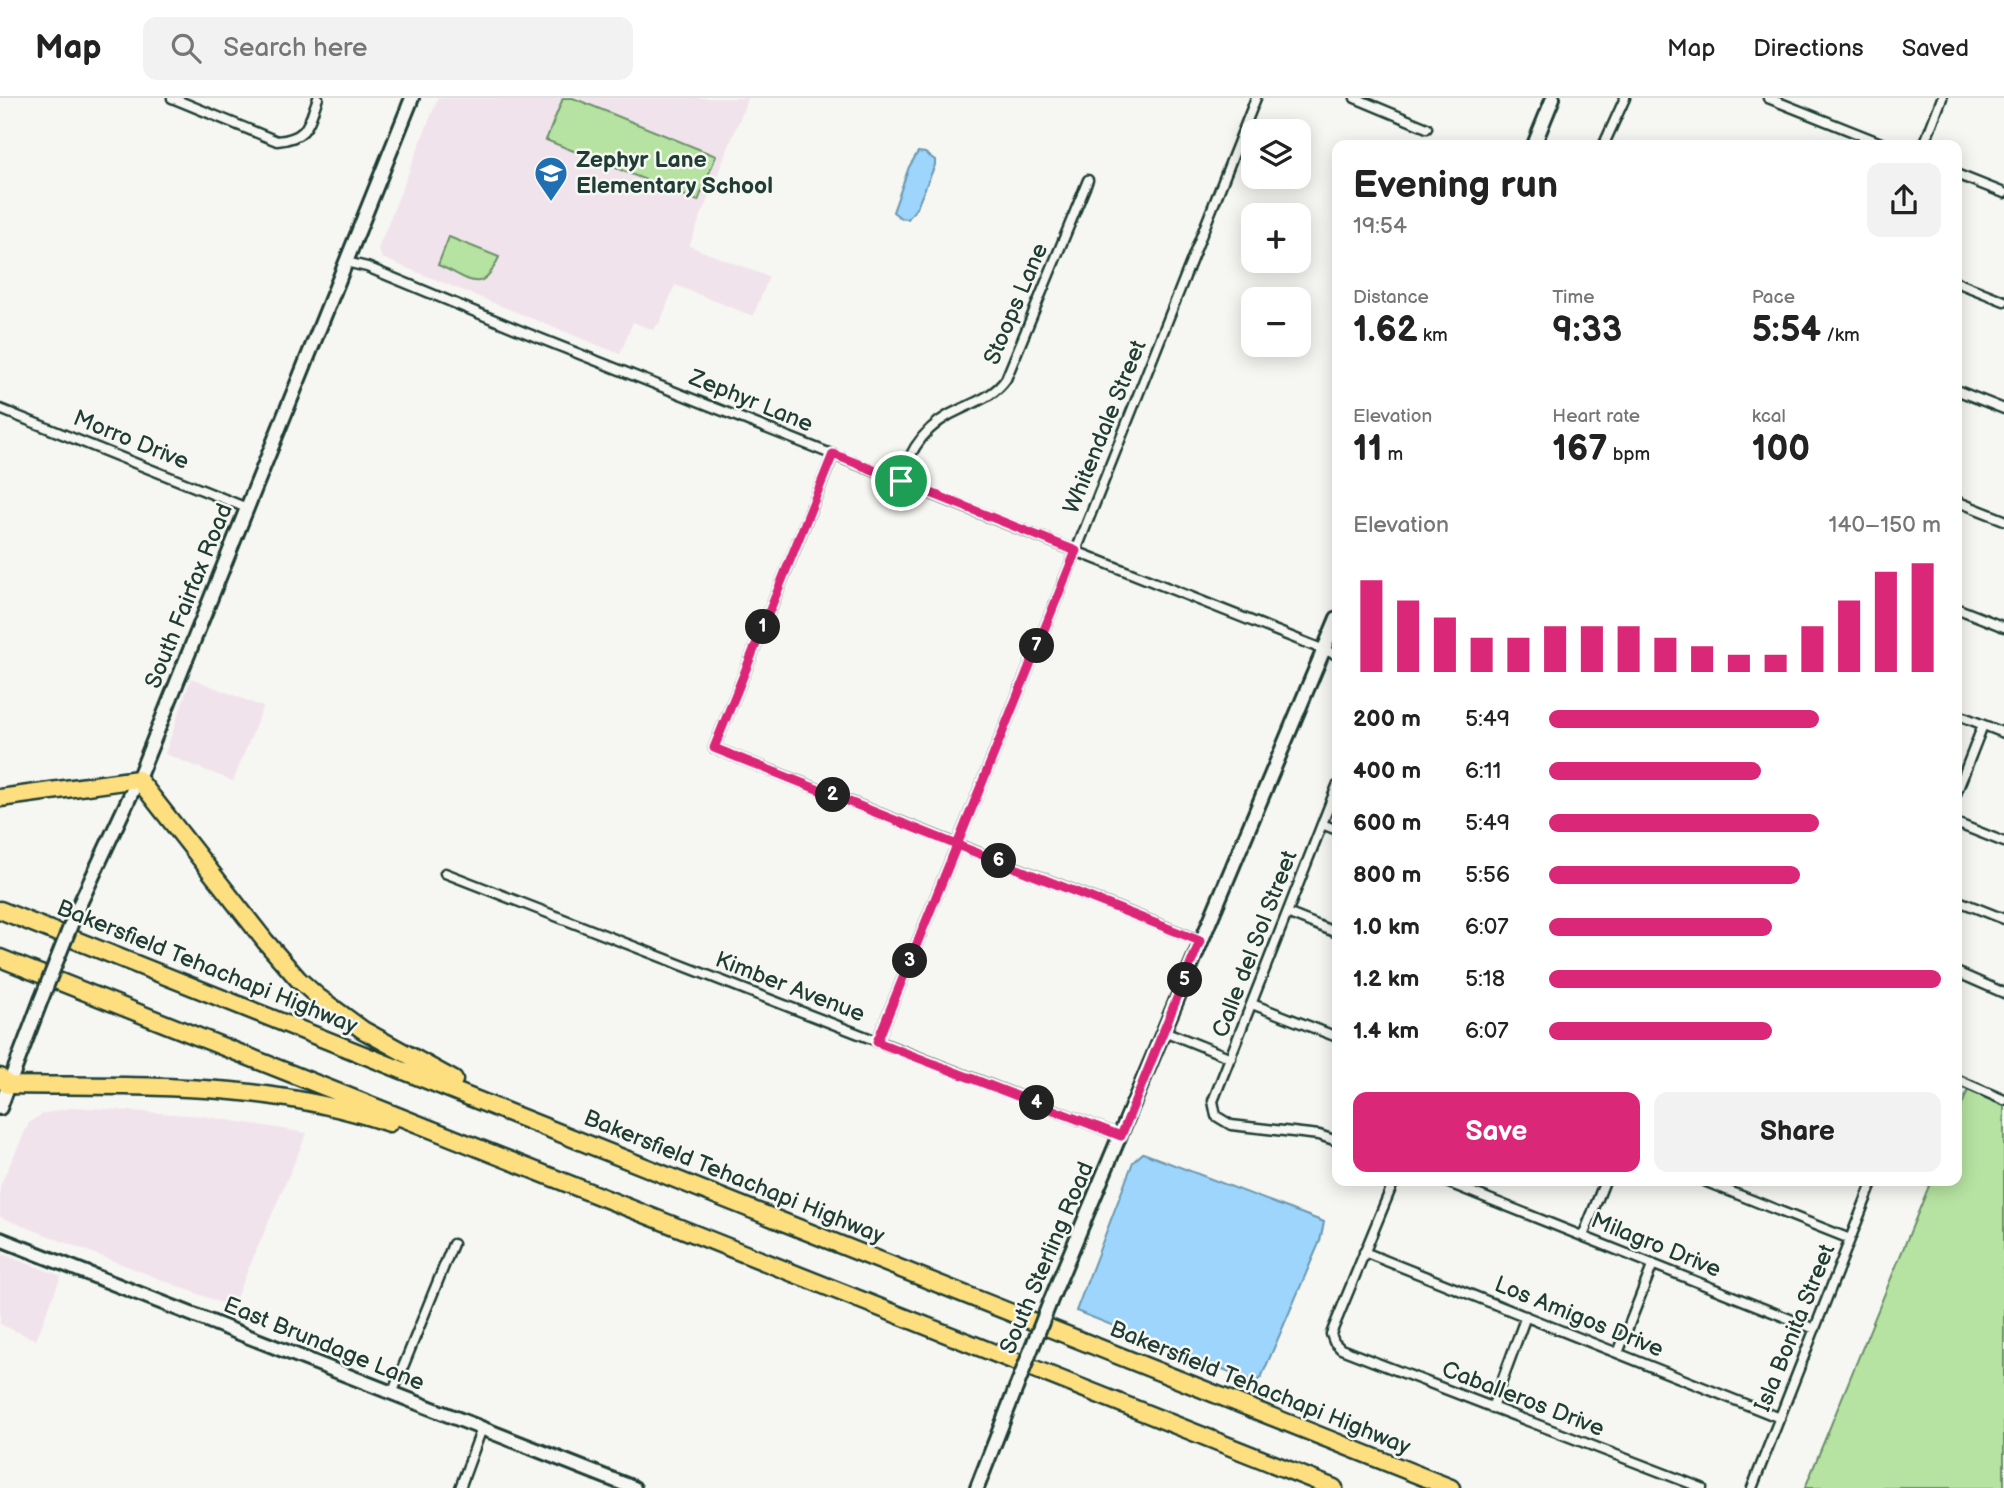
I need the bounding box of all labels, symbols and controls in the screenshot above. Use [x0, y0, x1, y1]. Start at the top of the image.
search box [143, 17, 633, 80]
text: Map [35, 28, 101, 68]
icon: search [167, 29, 205, 67]
text: Search here [223, 33, 367, 64]
text: Map [1667, 34, 1715, 63]
text: Directions [1753, 34, 1864, 63]
text: Saved [1902, 34, 1969, 63]
map controls [1241, 119, 1311, 357]
button: layers [1241, 119, 1311, 189]
place label: Zephyr Lane Elementary School [576, 146, 773, 200]
school or university icon: Zephyr Lane Elementary School [532, 154, 570, 203]
text: Evening run [1353, 163, 1558, 208]
button: share [1867, 163, 1941, 237]
button: + [1241, 203, 1311, 273]
text: 19:54 [1353, 212, 1407, 240]
street label: Stoops Lane [978, 239, 1054, 369]
text: Distance [1353, 286, 1429, 309]
text: Time [1552, 286, 1594, 309]
text: Pace [1752, 286, 1795, 309]
button: − [1241, 287, 1311, 357]
text: 1.62 [1353, 309, 1418, 352]
text: 9:33 [1552, 309, 1622, 352]
text: 5:54 [1752, 309, 1821, 352]
text: km [1418, 324, 1448, 347]
text: /km [1821, 324, 1860, 347]
street label: Whitendale Street [1057, 336, 1153, 518]
street label: Zephyr Lane [684, 363, 817, 438]
street label: Morro Drive [69, 404, 193, 476]
text: Elevation [1353, 405, 1432, 428]
text: Heart rate [1552, 405, 1640, 428]
text: kcal [1752, 405, 1786, 428]
text: 11 [1353, 428, 1382, 471]
text: 167 [1552, 428, 1608, 471]
text: 100 [1752, 428, 1810, 471]
text: m [1382, 443, 1403, 466]
text: bpm [1608, 443, 1650, 466]
pin [871, 451, 931, 511]
icon: arrive [882, 462, 920, 500]
street label: South Fairfax Road [139, 499, 239, 693]
text: Elevation [1353, 511, 1449, 539]
text: 140–150 m [1829, 511, 1941, 539]
pin: 1 [746, 610, 780, 644]
text: 1 [759, 615, 767, 638]
pin: 7 [1020, 628, 1054, 664]
text: 7 [1031, 634, 1042, 657]
text: 200 m [1353, 705, 1421, 733]
text: 5:49 [1465, 705, 1510, 733]
text: 400 m [1353, 757, 1421, 785]
text: 6:11 [1465, 757, 1502, 785]
pin: 2 [816, 778, 850, 812]
text: 2 [827, 783, 838, 806]
text: 600 m [1353, 809, 1421, 837]
text: 5:49 [1465, 809, 1510, 837]
pin: 6 [982, 844, 1016, 878]
street label: Calle del Sol Street [1206, 847, 1304, 1041]
text: 6 [993, 849, 1004, 872]
text: 800 m [1353, 861, 1421, 889]
text: 5:56 [1465, 861, 1510, 889]
street label: Bakersfield Tehachapi Highway [53, 894, 362, 1040]
text: 1.0 km [1353, 913, 1420, 941]
text: 6:07 [1465, 913, 1509, 941]
pin: 3 [892, 944, 928, 978]
street label: Kimber Avenue [711, 946, 869, 1028]
text: 3 [904, 949, 915, 972]
pin: 5 [1168, 962, 1202, 998]
text: 1.2 km [1353, 965, 1419, 993]
text: 5:18 [1465, 965, 1505, 993]
text: 5 [1179, 968, 1190, 991]
text: 1.4 km [1353, 1017, 1419, 1045]
text: 6:07 [1465, 1017, 1509, 1045]
pin: 4 [1020, 1086, 1054, 1121]
text: 4 [1031, 1091, 1042, 1114]
button: Save [1353, 1092, 1640, 1172]
button: Share [1654, 1092, 1941, 1172]
street label: Bakersfield Tehachapi Highway [580, 1104, 889, 1250]
street label: South Sterling Road [994, 1158, 1100, 1358]
street label: Milagro Drive [1587, 1206, 1725, 1284]
street label: Isla Bonita Street [1749, 1240, 1841, 1416]
street label: Los Amigos Drive [1490, 1270, 1668, 1364]
street label: East Brundage Lane [219, 1291, 429, 1397]
street label: Bakersfield Tehachapi Highway [1106, 1315, 1415, 1461]
street label: Caballeros Drive [1438, 1355, 1608, 1443]

